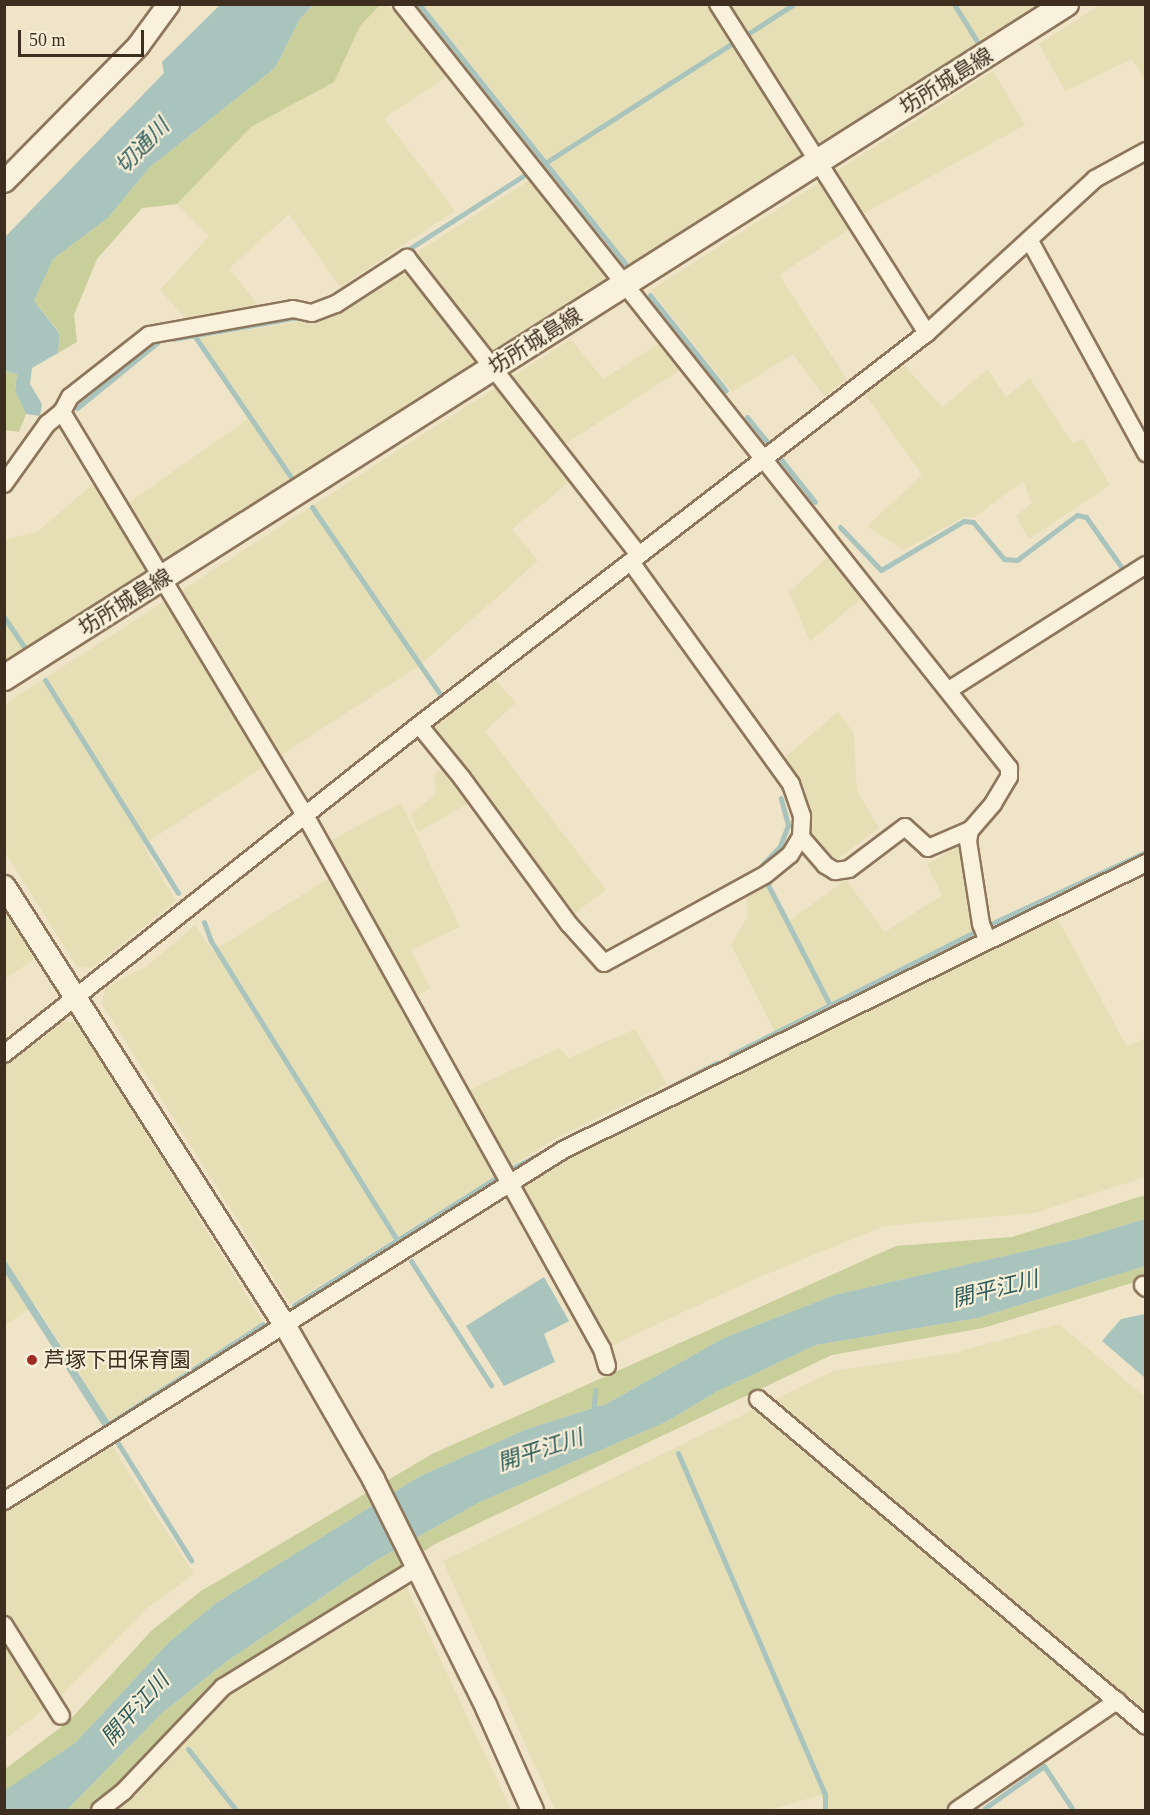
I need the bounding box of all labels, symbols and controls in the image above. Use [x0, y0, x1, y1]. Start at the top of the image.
scale bar [21, 18, 147, 56]
text: 50 m [29, 30, 66, 50]
street label: 坊所城島線 [895, 42, 997, 120]
water label: 切通川 [110, 113, 174, 179]
street label: 坊所城島線 [484, 302, 586, 380]
street label: 坊所城島線 [74, 563, 176, 641]
water label: 開平江川 [949, 1266, 1041, 1312]
place label: 芦塚下田保育園 [44, 1347, 191, 1373]
marker: 芦塚下田保育園 [25, 1353, 39, 1367]
water label: 開平江川 [494, 1424, 586, 1476]
water label: 開平江川 [96, 1667, 174, 1751]

